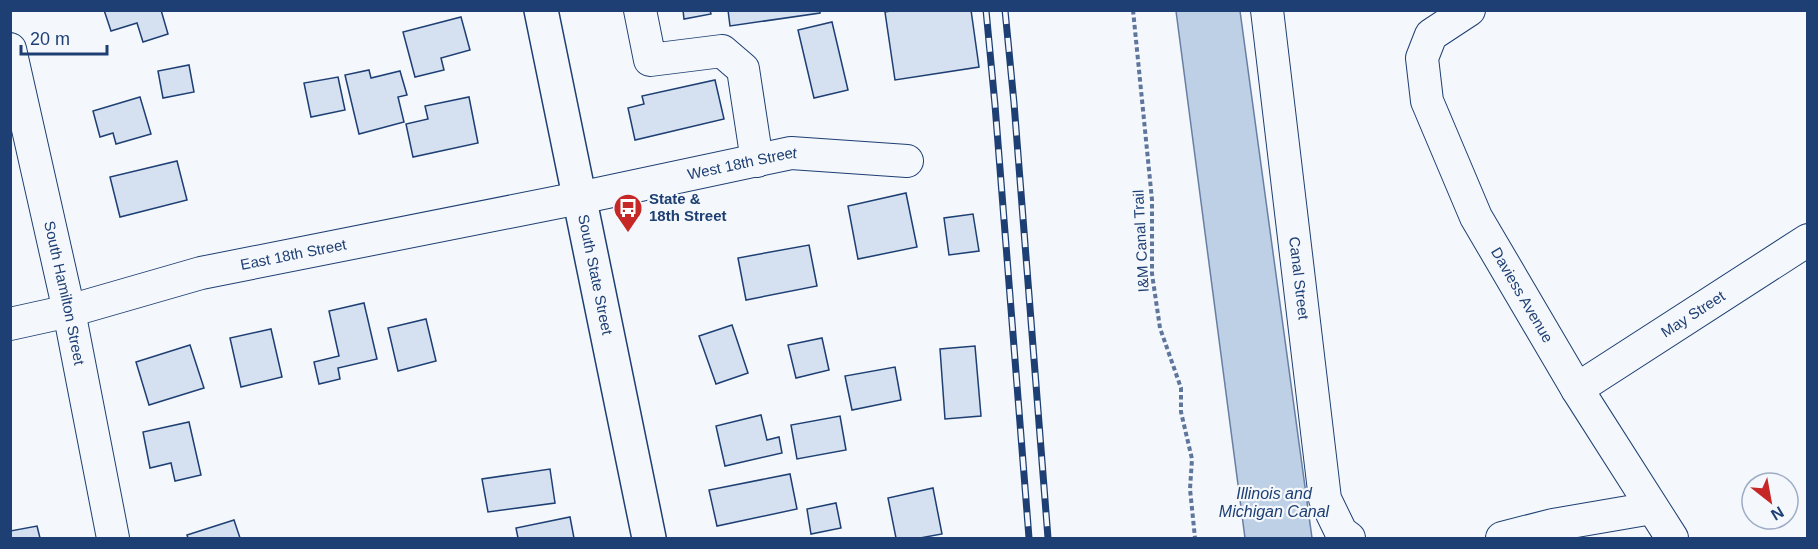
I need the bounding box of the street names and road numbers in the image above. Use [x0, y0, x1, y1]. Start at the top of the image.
street label: West 18th Street [686, 144, 798, 183]
street label: I&M Canal Trail [1129, 189, 1152, 293]
street label: South State Street [575, 213, 616, 337]
street label: South Hamilton Street [41, 219, 88, 367]
street label: East 18th Street [239, 235, 349, 273]
street label: Canal Street [1286, 236, 1313, 321]
street label: Daviess Avenue [1488, 244, 1557, 345]
street label: May Street [1658, 287, 1728, 341]

